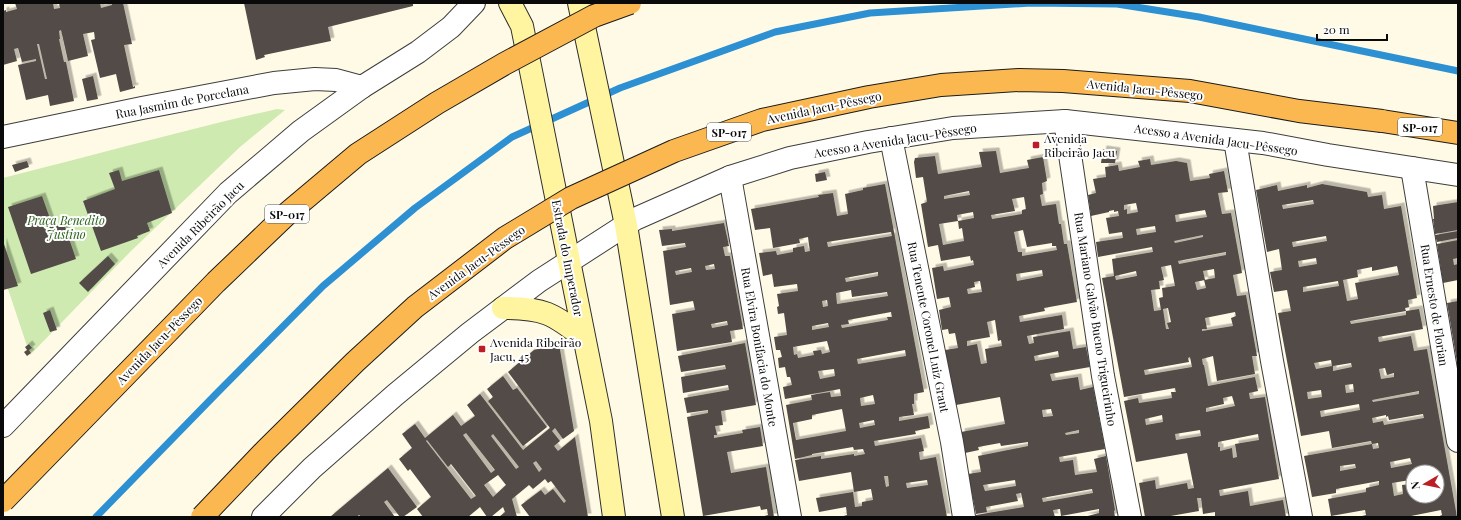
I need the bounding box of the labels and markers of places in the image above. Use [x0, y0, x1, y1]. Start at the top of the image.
place label: Avenida Ribeirão Jacu [1043, 130, 1115, 160]
marker: Avenida Ribeirão Jacu [1031, 140, 1041, 150]
place label: Avenida Ribeirão Jacu, 45 [489, 334, 582, 364]
marker: Avenida Ribeirão Jacu, 45 [477, 344, 487, 354]

